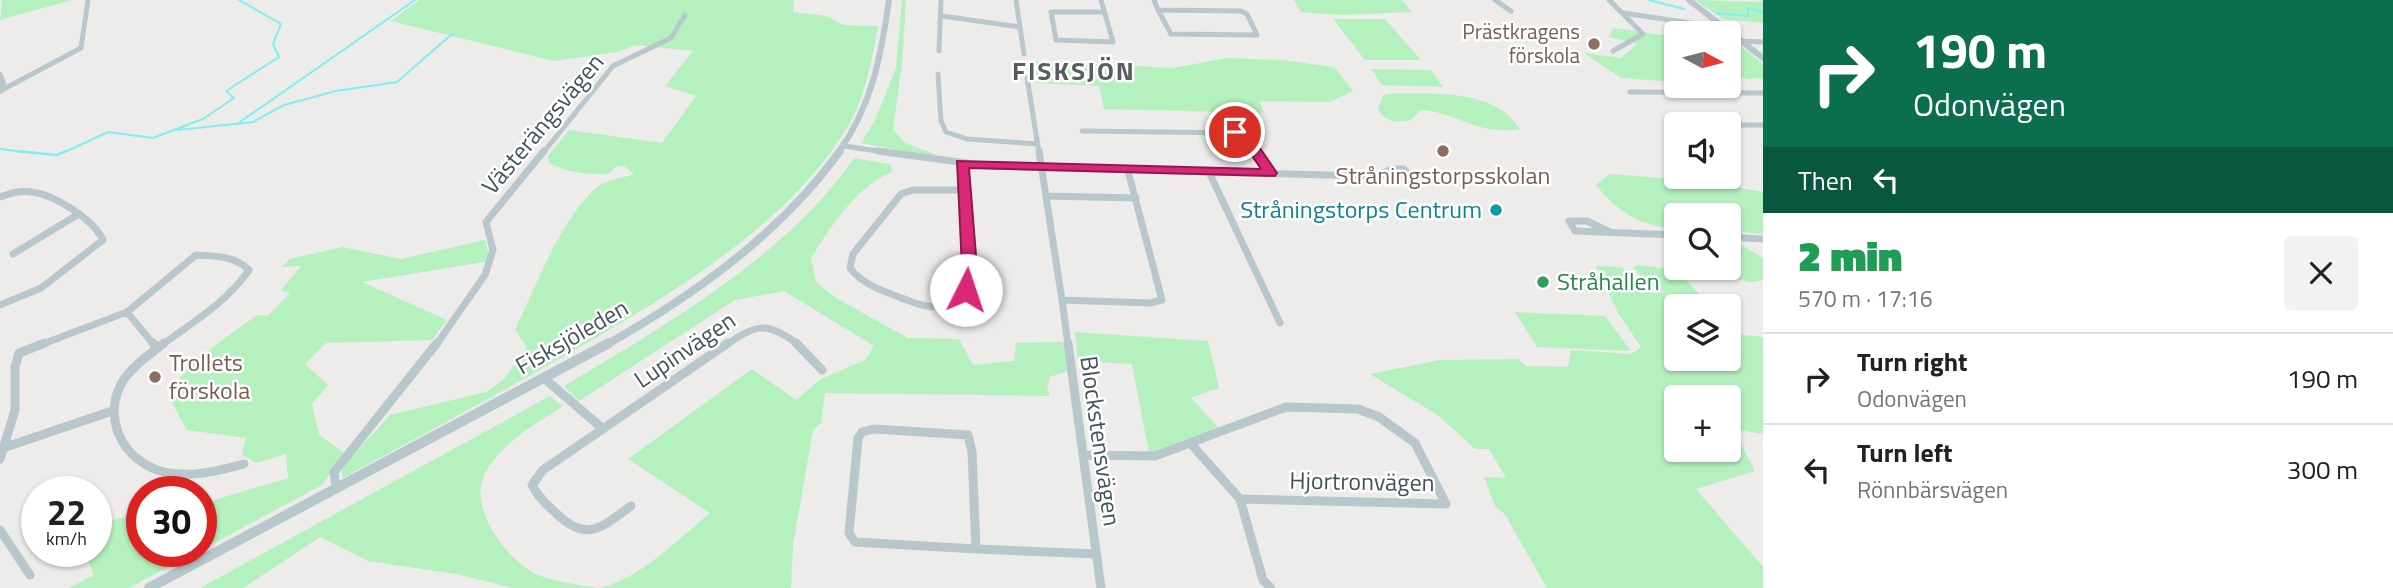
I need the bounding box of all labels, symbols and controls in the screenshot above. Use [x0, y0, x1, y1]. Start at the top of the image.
text: 190 m [1913, 12, 2047, 87]
place label: Prästkragens förskola [1462, 15, 1580, 71]
north arrow [1664, 21, 1741, 98]
map controls [1664, 21, 1741, 462]
icon: right [1798, 28, 1889, 119]
marker: Prästkragens förskola [1586, 36, 1602, 52]
street label: Västerängsvägen [472, 45, 612, 202]
district label: FISKSJÖN [1012, 51, 1136, 90]
text: Odonvägen [1913, 80, 2066, 128]
pin [1205, 102, 1265, 162]
button: sound [1664, 112, 1741, 189]
icon: arrive [1216, 113, 1254, 151]
marker: Stråningstorpsskolan [1435, 143, 1451, 159]
place label: Stråningstorpsskolan [1336, 157, 1550, 193]
text: Then [1798, 161, 1853, 200]
icon: left [1867, 161, 1905, 199]
place label: Stråningstorps Centrum [1240, 191, 1482, 227]
marker: Stråningstorps Centrum [1488, 202, 1504, 218]
button: search [1664, 203, 1741, 280]
text: 2 min [1798, 223, 1902, 287]
button: close [2284, 236, 2358, 310]
position arrow [929, 253, 1003, 327]
place label: Stråhallen [1557, 263, 1660, 299]
marker: Stråhallen [1535, 274, 1551, 290]
text: 570 m · 17:16 [1798, 281, 1933, 316]
street label: Fisksjöleden [508, 289, 635, 383]
button: layers [1664, 294, 1741, 371]
street label: Lupinvägen [626, 302, 742, 396]
text: Turn right [1857, 342, 1968, 381]
place label: Trollets förskola [169, 344, 250, 408]
street label: Blockstensvägen [1071, 354, 1131, 528]
text: 190 m [2287, 359, 2358, 398]
icon: right [1798, 360, 1836, 398]
marker: Trollets förskola [147, 369, 163, 385]
text: Odonvägen [1857, 381, 1967, 416]
button: + [1664, 385, 1741, 462]
text: Turn left [1857, 433, 1952, 472]
text: 300 m [2287, 450, 2358, 489]
icon: left [1798, 451, 1836, 489]
street label: Hjortronvägen [1289, 462, 1435, 500]
text: Rönnbärsvägen [1857, 472, 2008, 507]
speed limit sign: 30 [126, 476, 217, 567]
text: 22 [47, 485, 86, 539]
text: km/h [46, 525, 87, 552]

